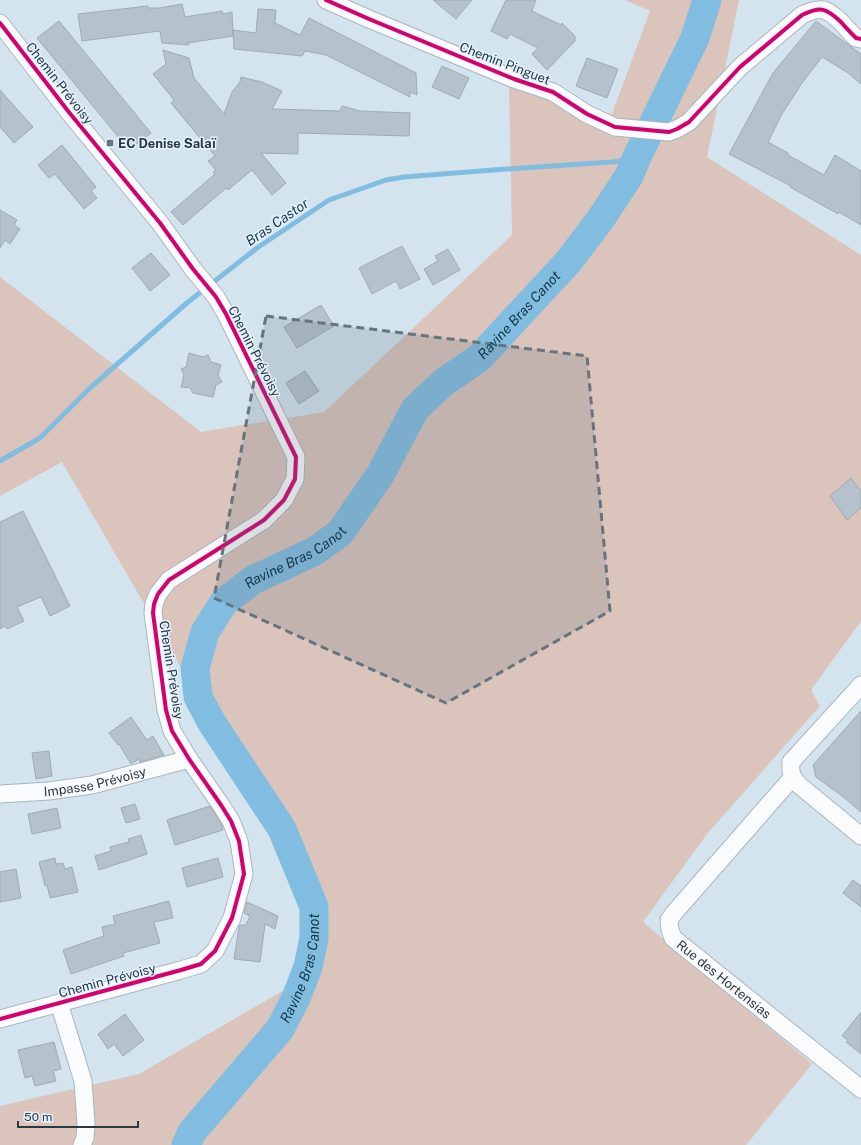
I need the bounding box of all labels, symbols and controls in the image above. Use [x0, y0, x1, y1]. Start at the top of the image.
street label: Chemin Prévoisy [23, 39, 96, 127]
street label: Chemin Pinguet [457, 39, 552, 88]
place label: EC Denise Salaï [118, 136, 217, 151]
marker: EC Denise Salaï [105, 138, 115, 148]
water label: Bras Castor [242, 195, 312, 249]
water label: Ravine Bras Canot [474, 267, 564, 362]
street label: Chemin Prévoisy [225, 303, 284, 399]
water label: Ravine Bras Canot [241, 523, 350, 592]
street label: Chemin Prévoisy [156, 620, 187, 721]
street label: Impasse Prévoisy [43, 764, 148, 799]
water label: Ravine Bras Canot [277, 913, 322, 1025]
street label: Rue des Hortensias [674, 937, 774, 1022]
street label: Chemin Prévoisy [57, 960, 157, 1001]
scale bar [18, 1103, 138, 1129]
text: 50 m [24, 1110, 52, 1124]

